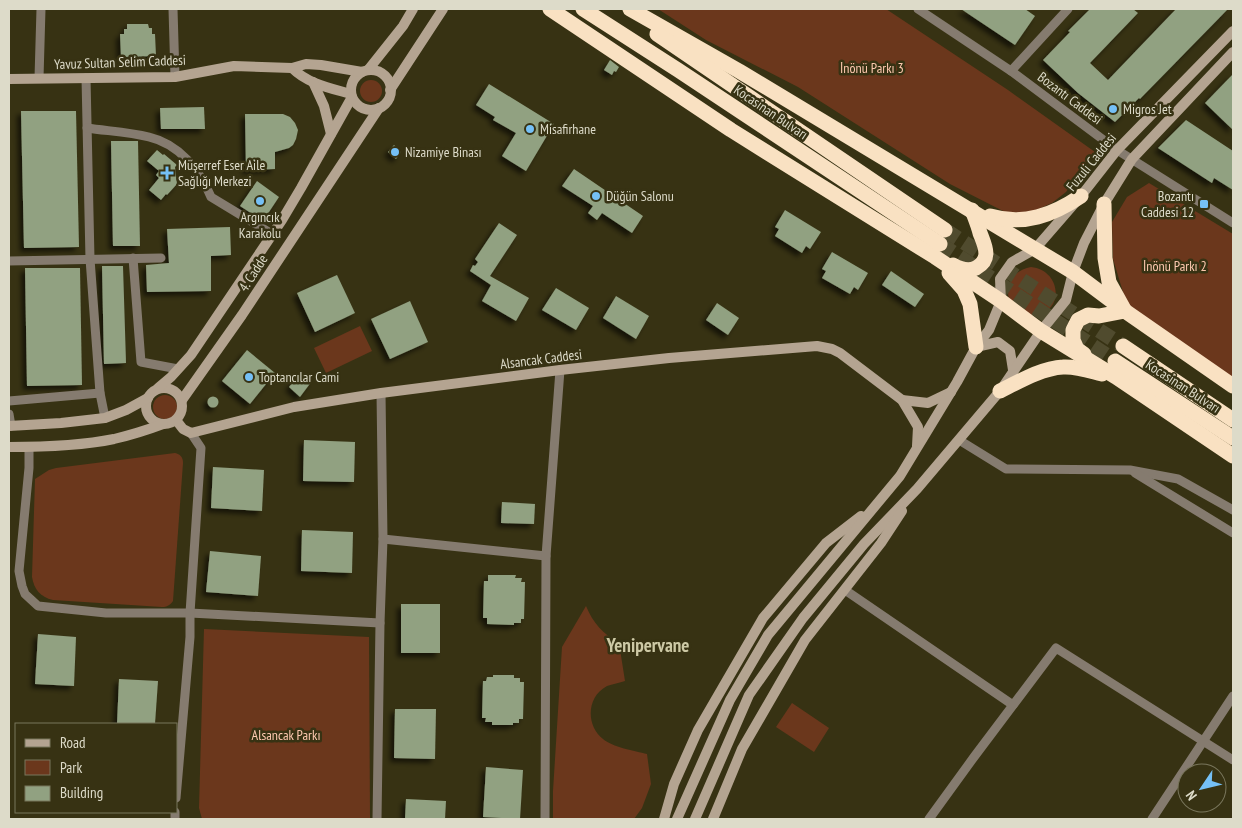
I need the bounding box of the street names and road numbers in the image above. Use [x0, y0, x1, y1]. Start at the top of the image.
street label: Yavuz Sultan Selim Caddesi [54, 51, 186, 73]
street label: Bozantı Caddesi [1034, 68, 1106, 128]
street label: Kocasinan Bulvarı [731, 81, 811, 143]
street label: Fuzuli Caddesi [1062, 129, 1120, 195]
street label: 4. Cadde [234, 251, 272, 295]
street label: Alsancak Caddesi [499, 345, 583, 373]
street label: Kocasinan Bulvarı [1142, 355, 1224, 417]

